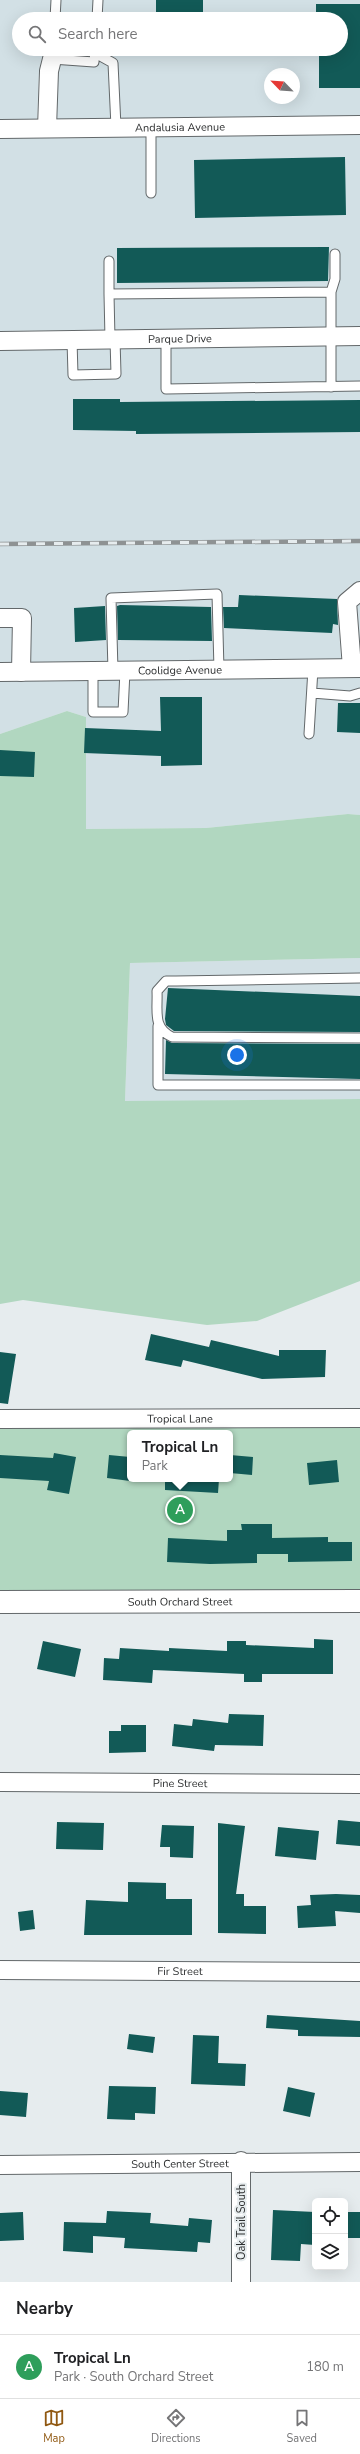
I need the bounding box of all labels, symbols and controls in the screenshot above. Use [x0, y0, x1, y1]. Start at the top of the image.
search box [12, 12, 348, 56]
icon: search [26, 23, 48, 45]
text: Search here [58, 24, 138, 44]
north arrow [264, 68, 300, 104]
street label: Andalusia Avenue [135, 119, 225, 135]
street label: Parque Drive [148, 331, 212, 346]
street label: Coolidge Avenue [138, 662, 222, 678]
your location [227, 1045, 247, 1065]
street label: Tropical Lane [147, 1411, 213, 1426]
popup [127, 1430, 233, 1482]
text: Tropical Ln [142, 1437, 218, 1457]
text: Park [142, 1457, 168, 1475]
pin: A [167, 1495, 193, 1525]
street label: South Orchard Street [128, 1594, 233, 1609]
street label: Pine Street [153, 1775, 207, 1791]
street label: Fir Street [157, 1963, 203, 1979]
street label: South Center Street [131, 2156, 229, 2171]
street label: Oak Trail South [234, 2184, 249, 2260]
map controls [312, 2198, 348, 2270]
button: locate [312, 2198, 348, 2234]
button: layers [312, 2234, 348, 2270]
text: Nearby [16, 2297, 73, 2320]
text: Tropical Ln [54, 2348, 131, 2368]
text: A [24, 2358, 34, 2376]
text: 180 m [306, 2358, 344, 2376]
text: Park · South Orchard Street [54, 2368, 213, 2386]
tab: Map [43, 2407, 65, 2446]
tab: Directions [151, 2407, 201, 2446]
tab: Saved [287, 2407, 317, 2446]

